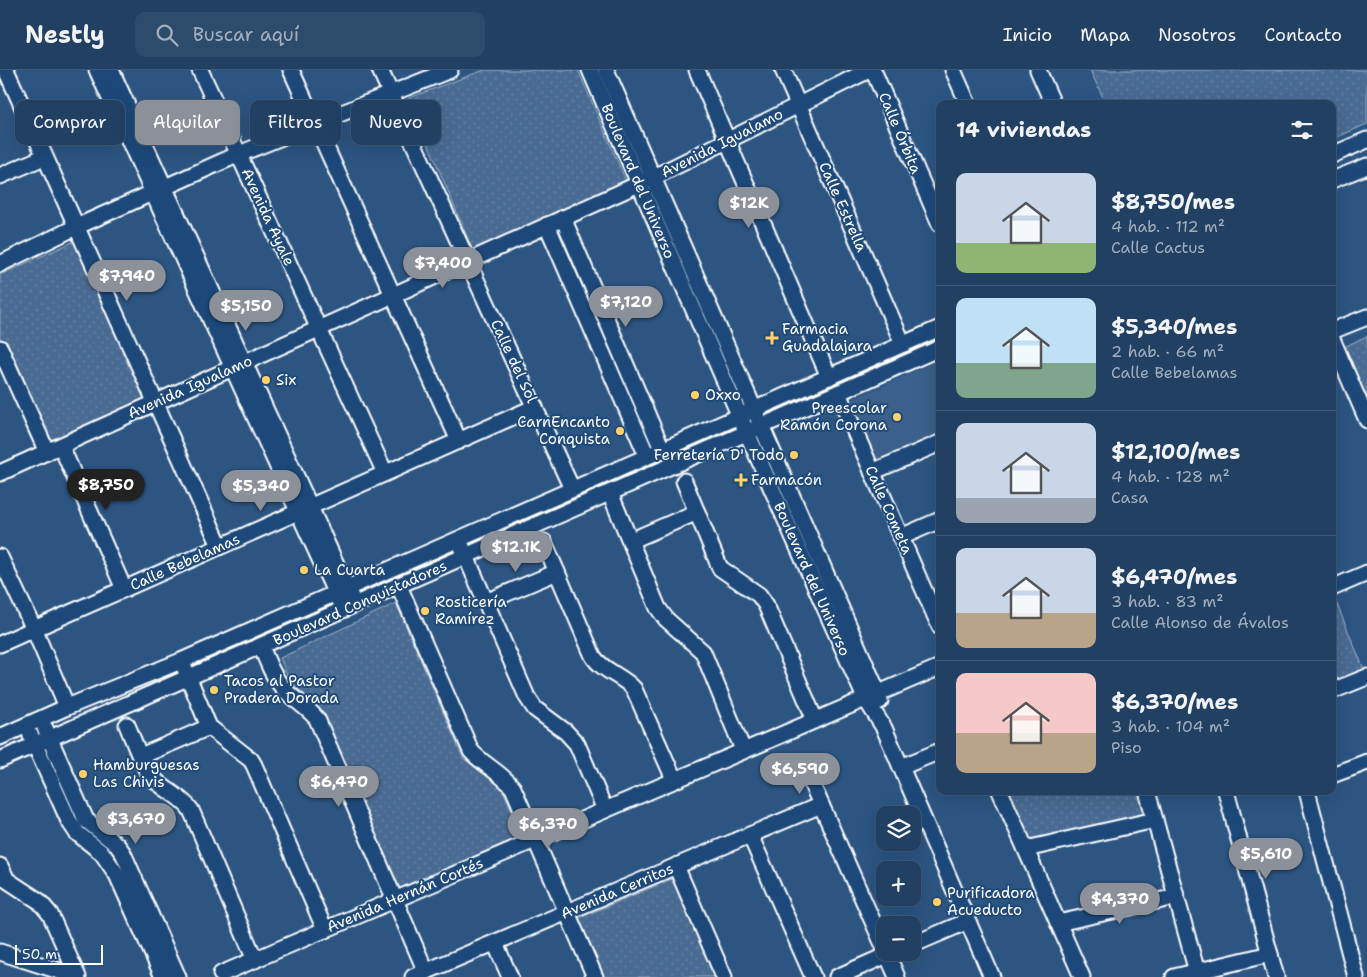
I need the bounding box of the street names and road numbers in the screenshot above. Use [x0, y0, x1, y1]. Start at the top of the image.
street label: Calle Órbita [874, 89, 927, 177]
street label: Boulevard del Universo [596, 101, 680, 261]
street label: Avenida Igualamo [658, 104, 786, 182]
street label: Calle Estrella [814, 159, 872, 256]
street label: Avenida Ayale [237, 165, 299, 269]
street label: Calle del Sol [486, 316, 542, 406]
street label: Avenida Igualamo [125, 351, 255, 423]
street label: Calle Cometa [860, 462, 918, 558]
street label: Boulevard del Universo [769, 499, 855, 659]
street label: Calle Bebelamas [127, 529, 243, 595]
street label: Boulevard Conquistadores [270, 556, 450, 650]
street label: Avenida Hernán Cortés [324, 853, 486, 937]
street label: Avenida Cerritos [558, 858, 676, 924]

